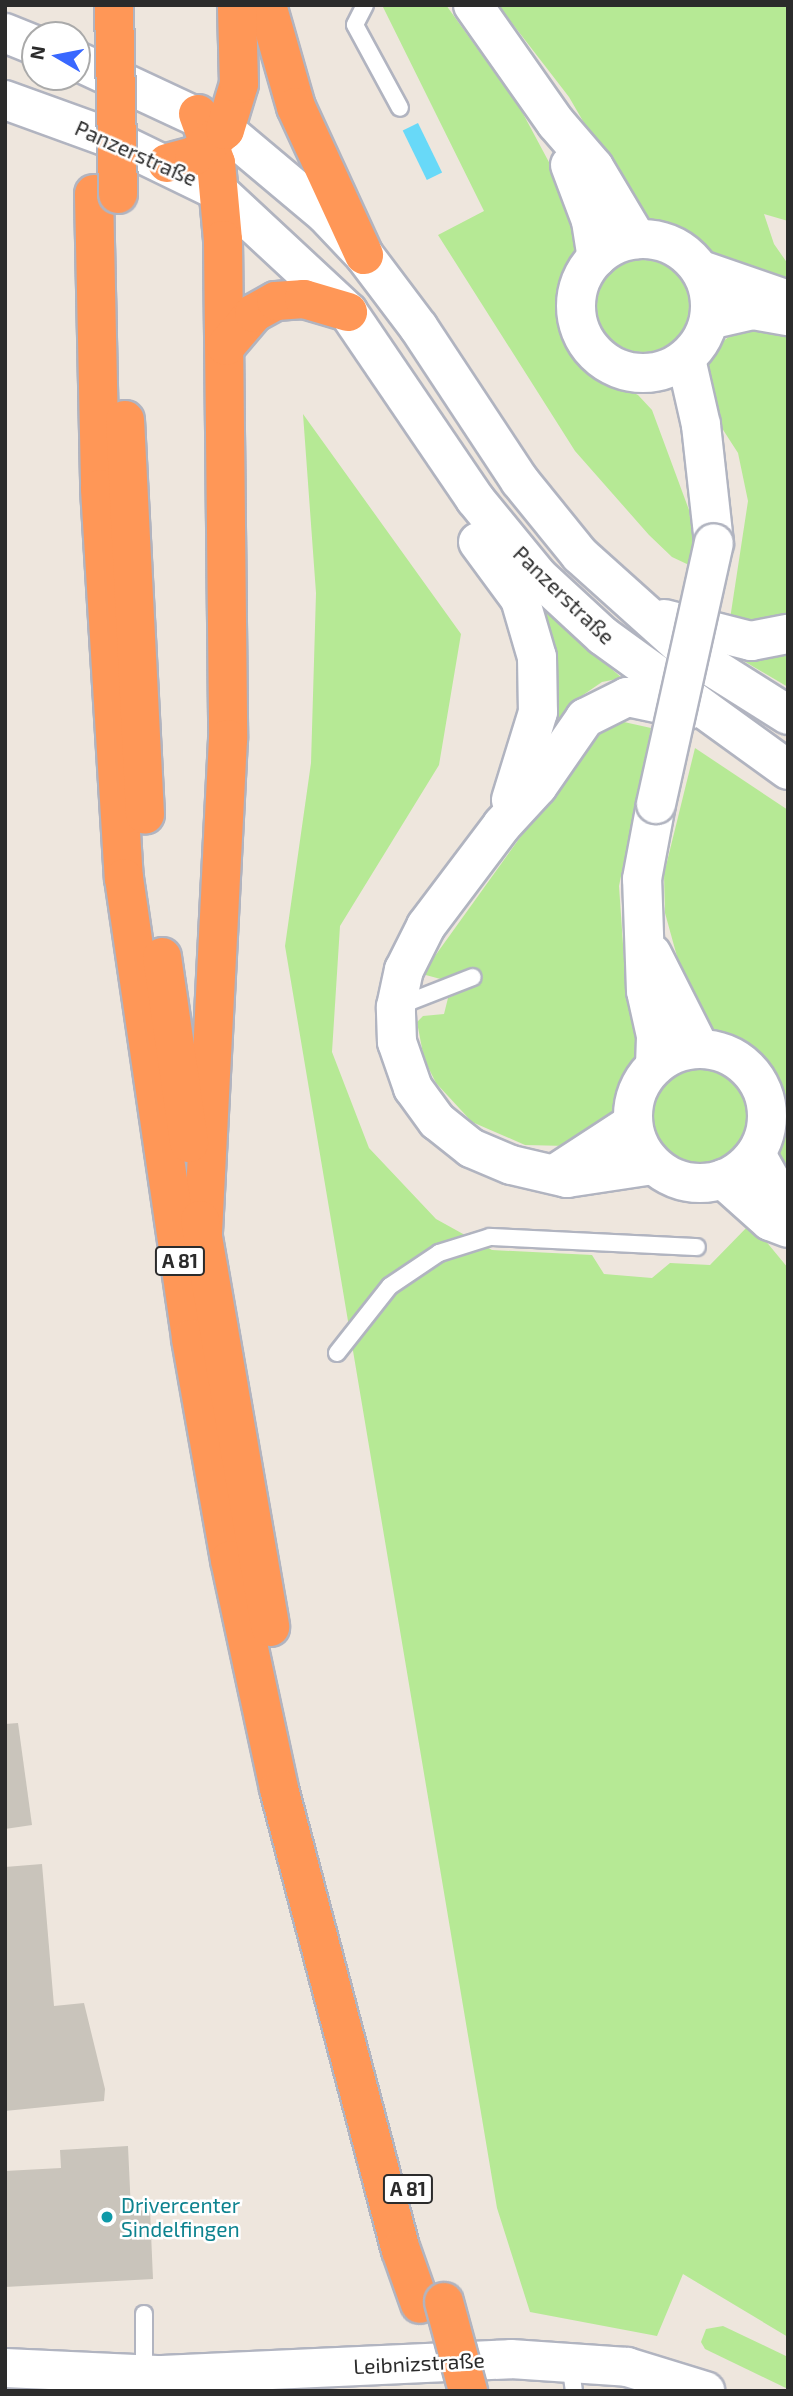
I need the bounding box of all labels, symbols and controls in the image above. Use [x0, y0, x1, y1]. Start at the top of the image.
north arrow [21, 21, 91, 91]
text: N [24, 44, 49, 61]
street label: Panzerstraße [71, 115, 201, 191]
street label: Panzerstraße [508, 541, 620, 649]
road number: A 81 [154, 1246, 206, 1276]
road number: A 81 [382, 2174, 434, 2204]
place label: Drivercenter Sindelfingen [121, 2192, 240, 2242]
marker: Drivercenter Sindelfingen [99, 2209, 115, 2225]
street label: Leibnizstraße [353, 2347, 485, 2379]

